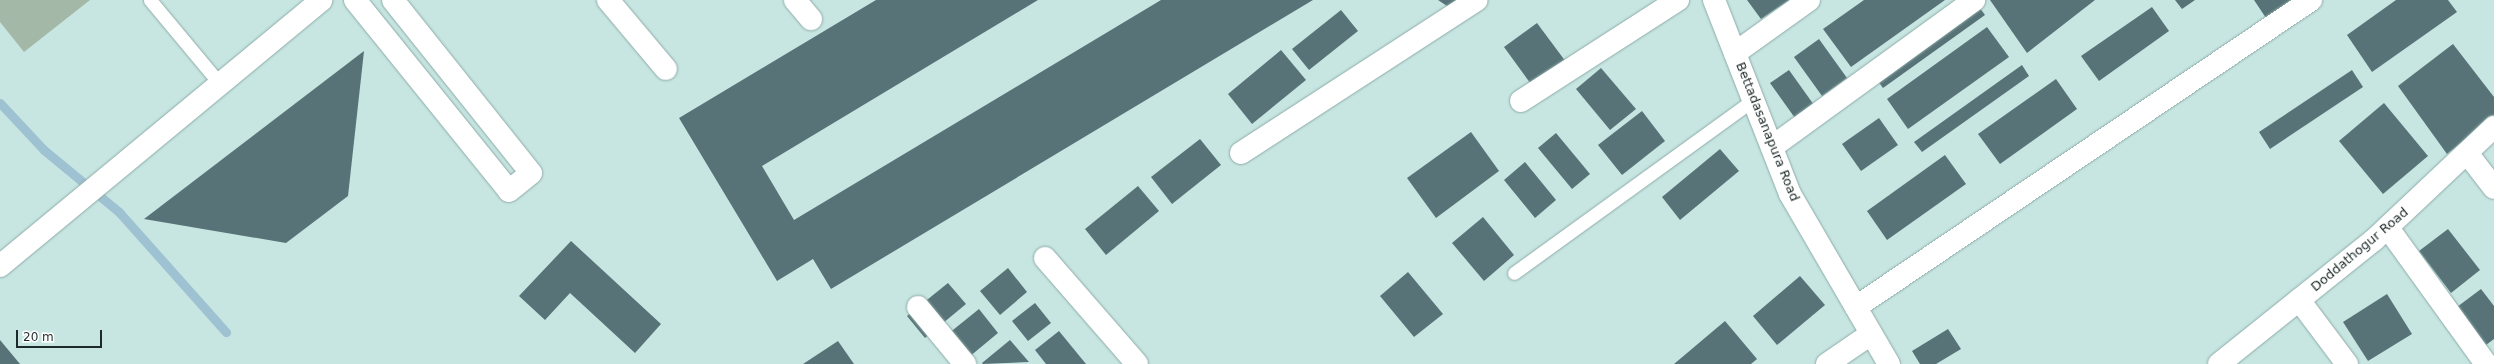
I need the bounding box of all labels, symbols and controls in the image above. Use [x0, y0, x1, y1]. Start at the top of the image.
street label: Bettadasanapura Road [1732, 60, 1802, 204]
street label: Doddathogur Road [2308, 205, 2412, 295]
scale bar [18, 322, 104, 348]
text: 20 m [23, 330, 54, 344]

